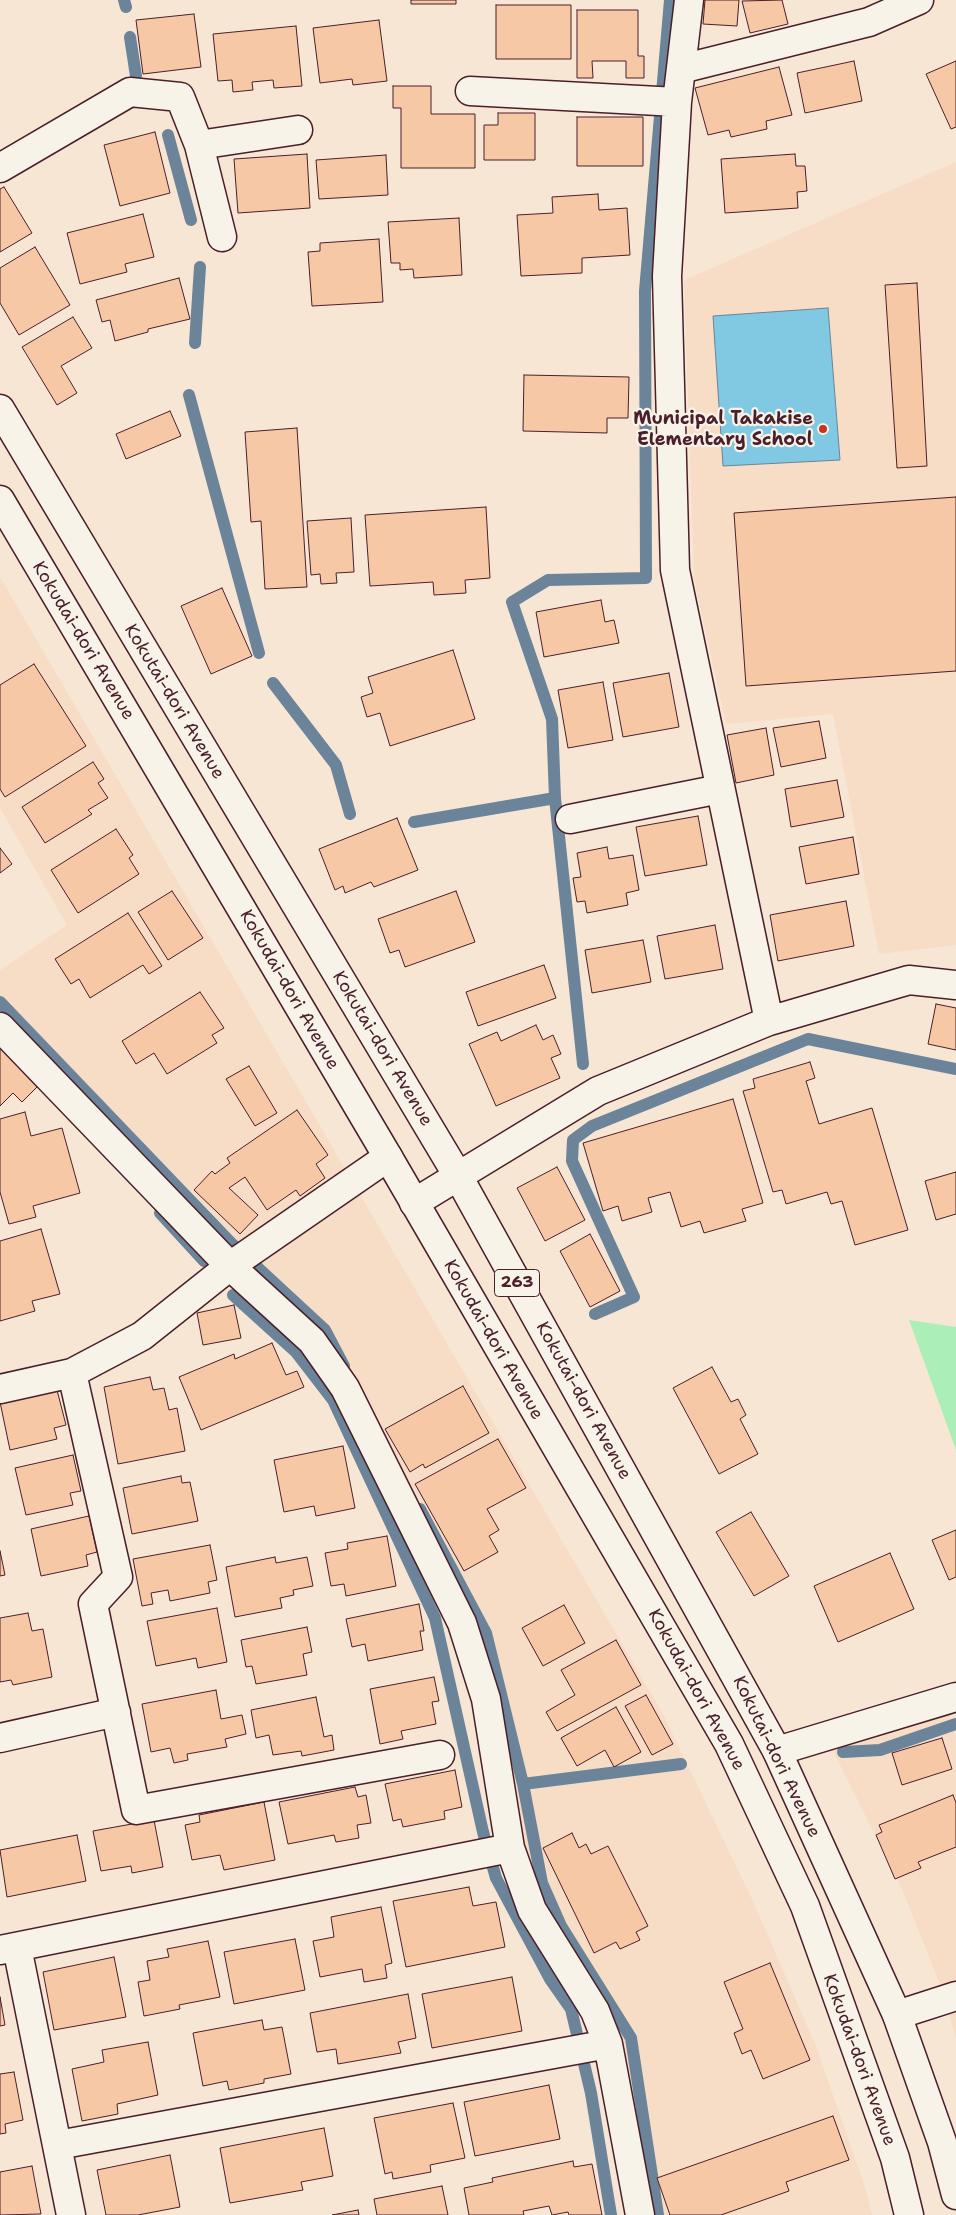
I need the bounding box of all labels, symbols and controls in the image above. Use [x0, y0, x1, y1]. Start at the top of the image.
place label: Municipal Takakise Elementary School [633, 408, 813, 450]
marker: Municipal Takakise Elementary School [817, 423, 829, 435]
street label: Kokudai-dori Avenue [27, 558, 139, 724]
street label: Kokutai-dori Avenue [119, 621, 229, 783]
street label: Kokudai-dori Avenue [234, 906, 344, 1074]
street label: Kokutai-dori Avenue [327, 968, 437, 1130]
street label: Kokudai-dori Avenue [438, 1256, 548, 1424]
road number: 263 [494, 1270, 540, 1296]
street label: Kokutai-dori Avenue [531, 1318, 635, 1484]
street label: Kokudai-dori Avenue [643, 1606, 749, 1774]
street label: Kokutai-dori Avenue [727, 1673, 825, 1841]
street label: Kokudai-dori Avenue [818, 1971, 900, 2149]

